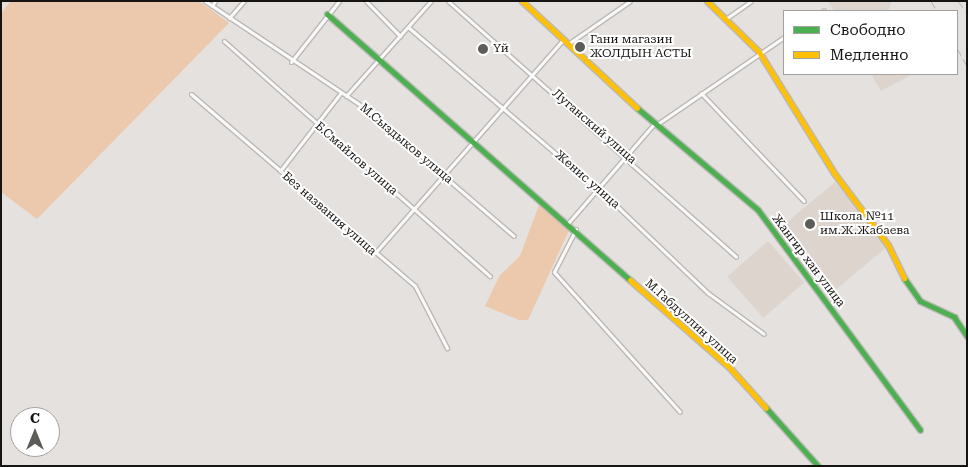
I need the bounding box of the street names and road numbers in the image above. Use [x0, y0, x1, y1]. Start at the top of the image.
street label: Луганский улица [549, 87, 639, 167]
street label: М.Сыздыков улица [357, 101, 455, 187]
street label: Б.Смайлов улица [312, 119, 400, 199]
street label: Женис улица [552, 148, 622, 212]
street label: Без названия улица [279, 169, 379, 259]
street label: Жангир хан улица [768, 212, 848, 310]
street label: М.Габдуллин улица [642, 277, 740, 367]

